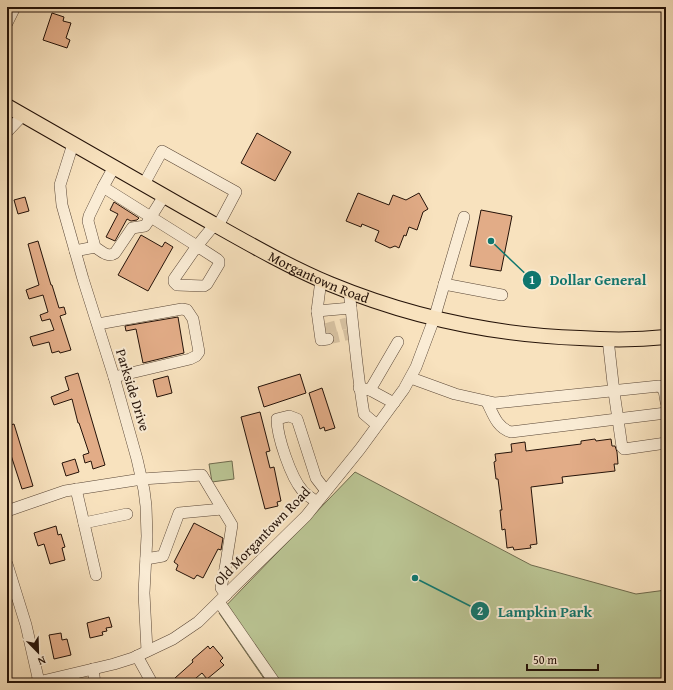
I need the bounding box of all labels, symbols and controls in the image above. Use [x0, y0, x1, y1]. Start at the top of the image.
street label: Morgantown Road [265, 246, 372, 308]
callout: Dollar General [522, 267, 654, 294]
text: Dollar General [550, 269, 647, 290]
text: 1 [529, 271, 535, 288]
street label: Parkside Drive [111, 346, 155, 434]
street label: Old Morgantown Road [209, 482, 315, 590]
callout: Lampkin Park [470, 598, 600, 625]
text: Lampkin Park [498, 601, 592, 622]
text: 2 [477, 602, 483, 619]
north arrow [18, 632, 58, 672]
scale bar [527, 646, 598, 672]
text: 50 m [533, 651, 557, 668]
text: N [35, 652, 48, 670]

